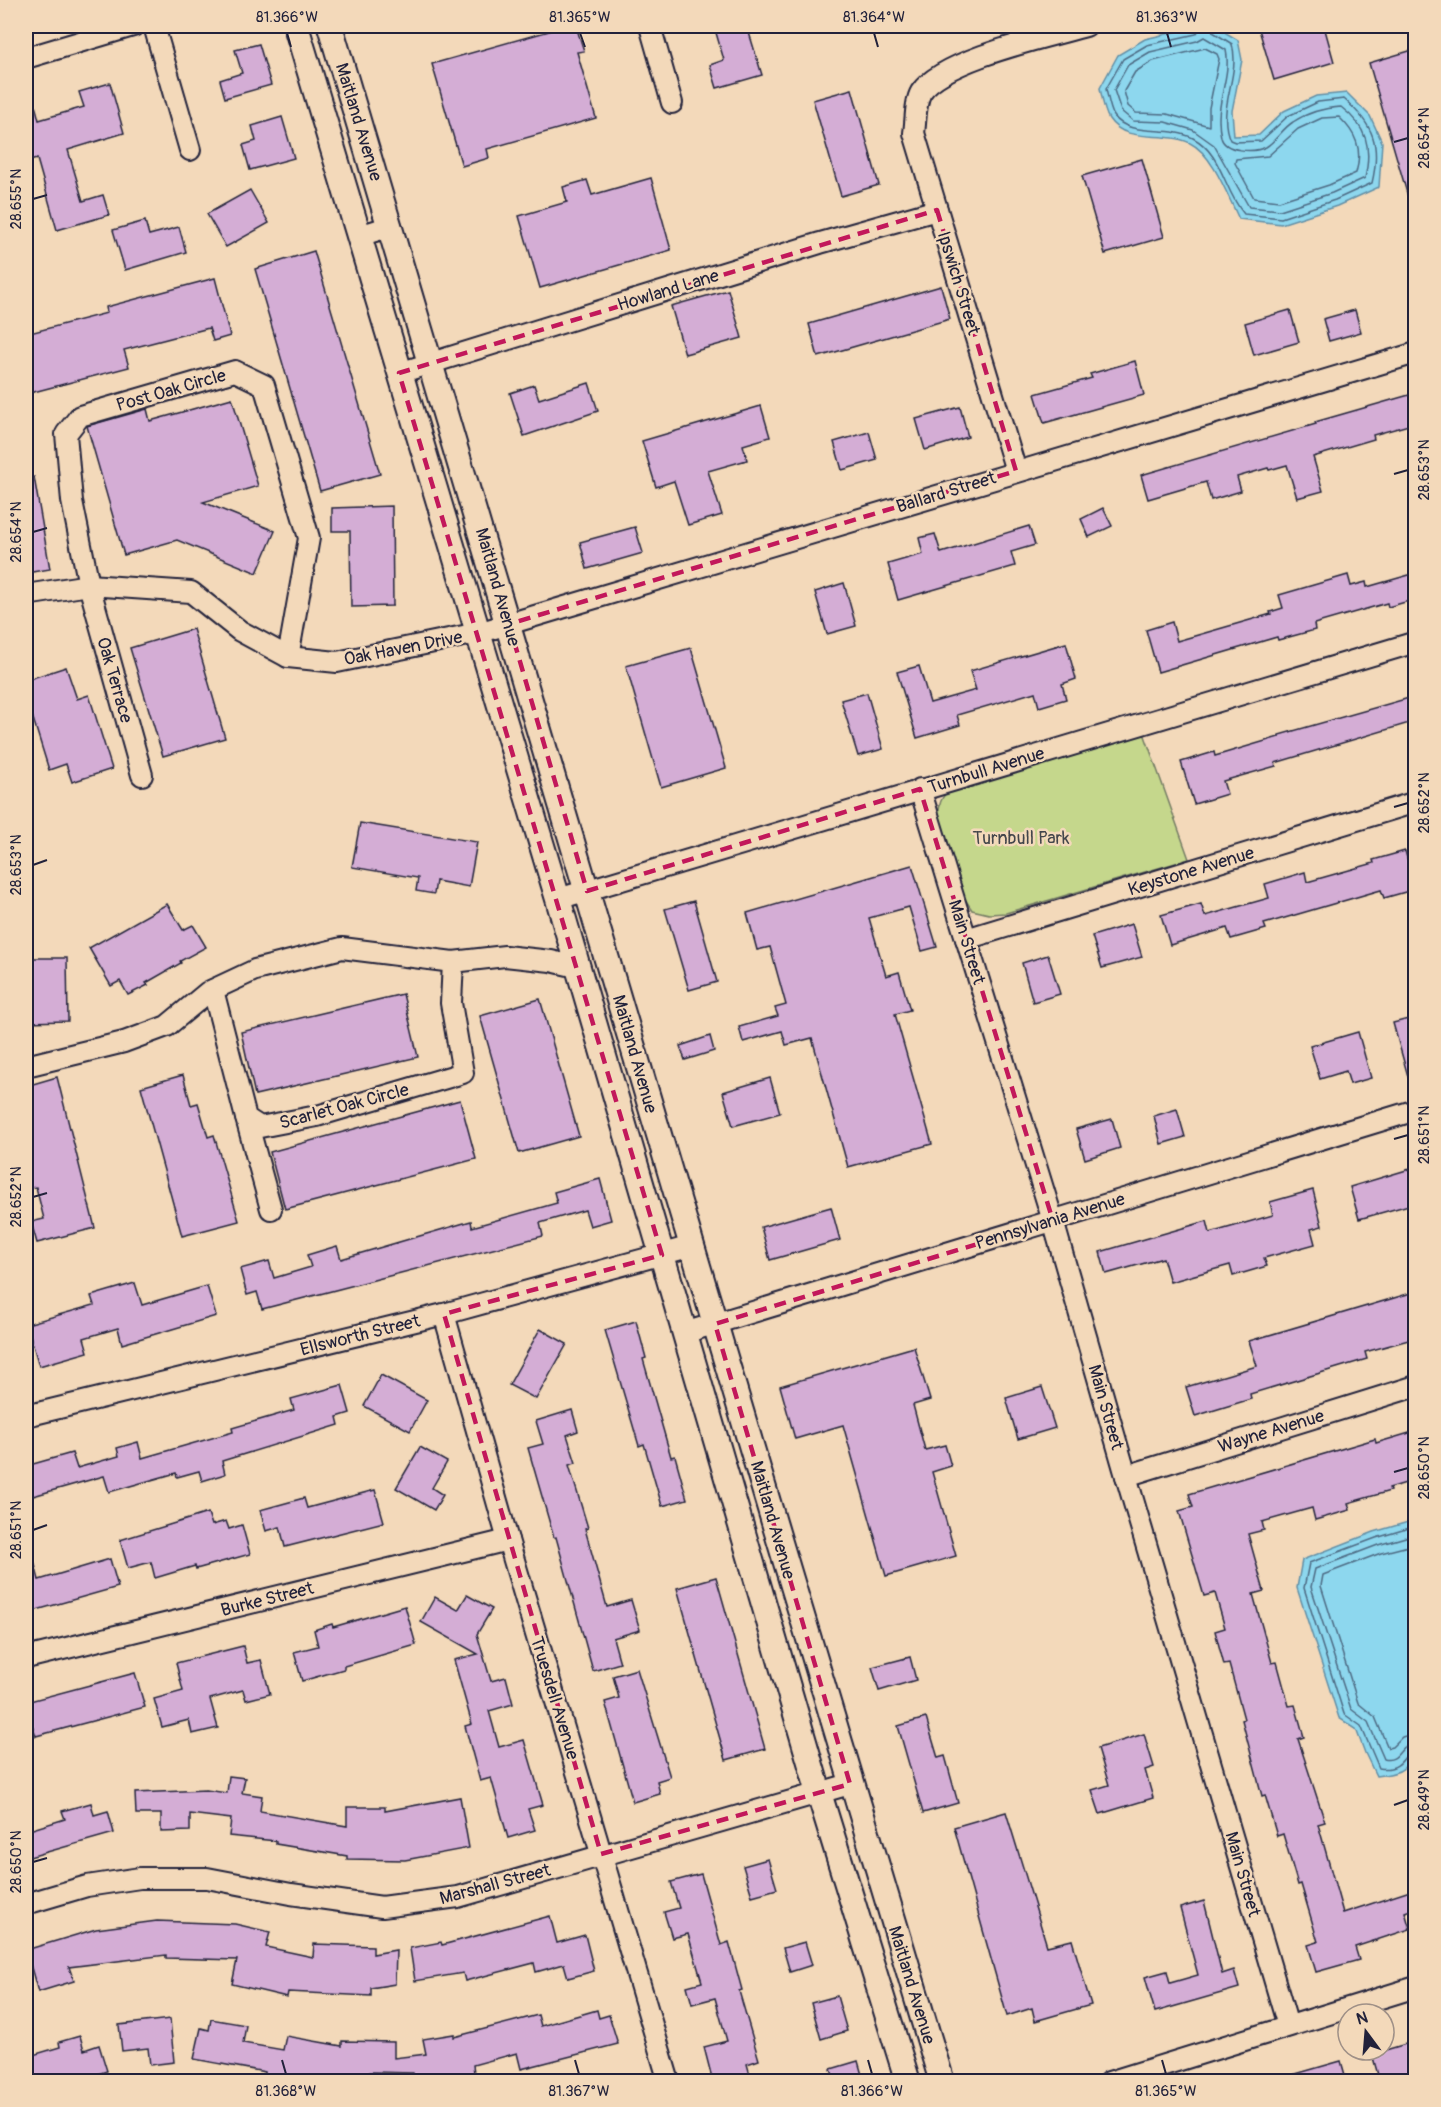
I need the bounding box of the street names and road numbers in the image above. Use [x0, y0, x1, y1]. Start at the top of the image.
street label: Maitland Avenue [330, 60, 387, 184]
street label: Ipswich Street [932, 228, 985, 339]
street label: Howland Lane [615, 264, 722, 317]
street label: Post Oak Circle [114, 364, 229, 417]
street label: Ballard Street [893, 466, 1000, 519]
street label: Maitland Avenue [470, 525, 525, 649]
street label: Oak Haven Drive [342, 626, 464, 671]
street label: Oak Terrace [91, 635, 138, 726]
street label: Turnbull Avenue [925, 742, 1047, 799]
street label: Keystone Avenue [1125, 841, 1257, 902]
street label: Main Street [943, 897, 990, 988]
street label: Maitland Avenue [607, 992, 662, 1116]
street label: Scarlet Oak Circle [277, 1078, 411, 1135]
street label: Pennsylvania Avenue [972, 1188, 1128, 1255]
street label: Ellsworth Street [298, 1309, 423, 1361]
street label: Main Street [1082, 1362, 1129, 1453]
street label: Wayne Avenue [1215, 1404, 1327, 1459]
street label: Maitland Avenue [745, 1458, 800, 1582]
street label: Burke Street [218, 1577, 317, 1622]
street label: Truesdell Avenue [525, 1634, 584, 1763]
street label: Main Street [1219, 1829, 1266, 1920]
street label: Marshall Street [437, 1858, 554, 1910]
street label: Maitland Avenue [883, 1923, 940, 2047]

